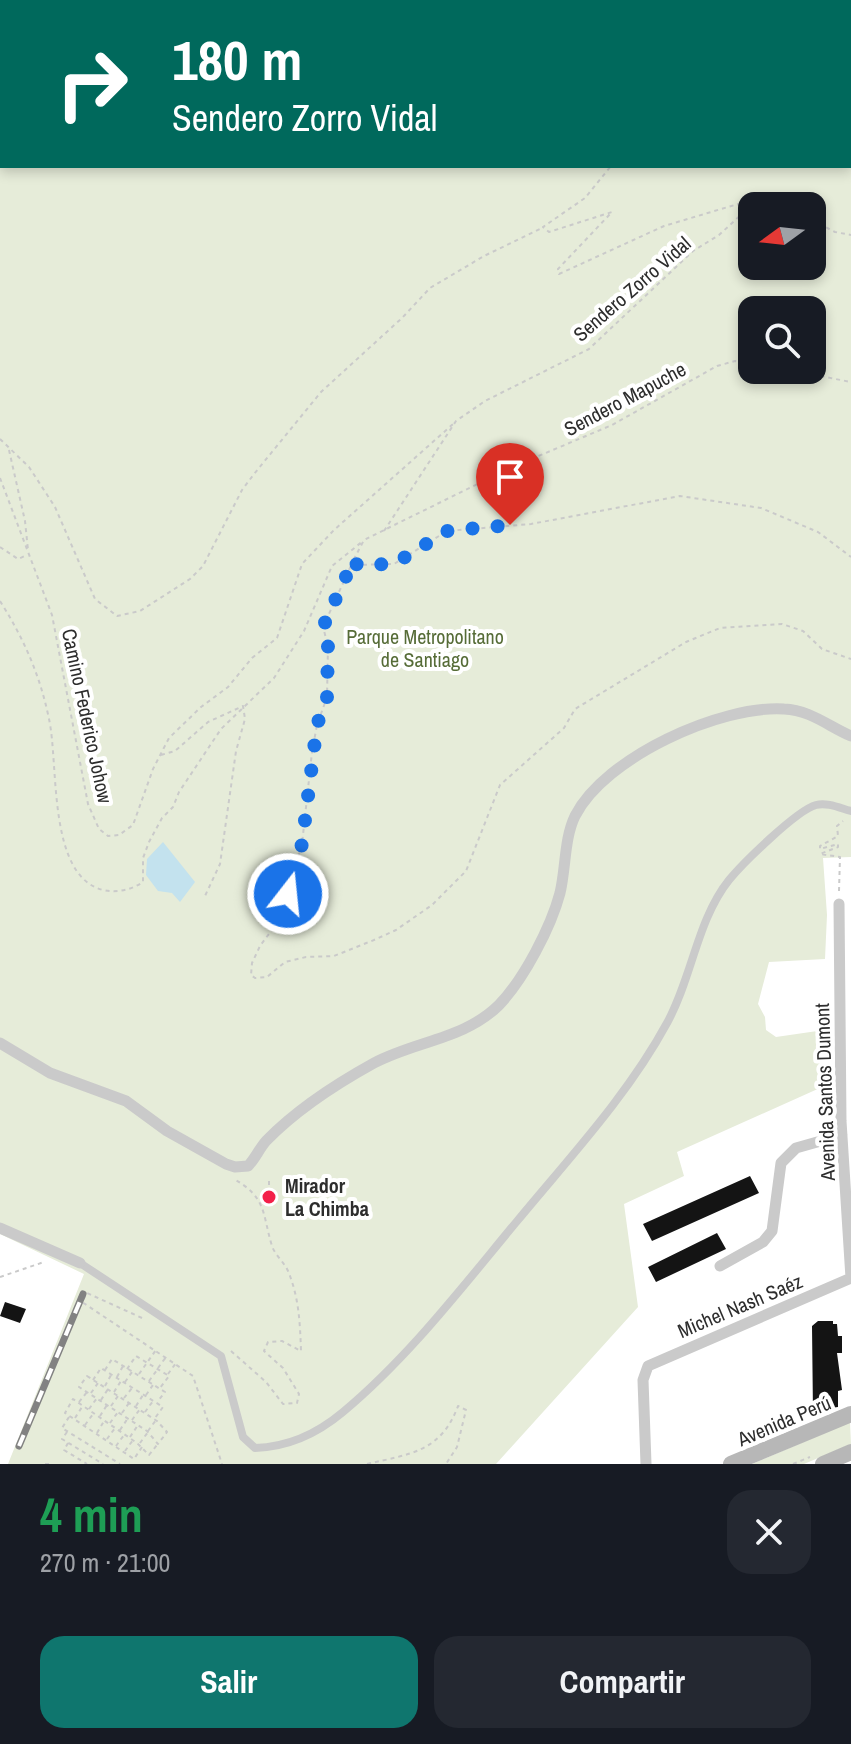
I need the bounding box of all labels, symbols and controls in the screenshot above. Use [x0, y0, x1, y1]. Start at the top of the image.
text: 180 m [172, 22, 302, 97]
icon: right [40, 32, 144, 136]
text: Sendero Zorro Vidal [172, 94, 437, 142]
north arrow [738, 192, 826, 280]
map controls [738, 192, 826, 384]
street label: Sendero Zorro Vidal [567, 230, 696, 347]
button: search [738, 296, 826, 384]
street label: Sendero Mapuche [559, 355, 690, 442]
pin [476, 443, 544, 525]
icon: arrive [488, 455, 532, 499]
park label: Parque Metropolitano de Santiago [346, 623, 504, 673]
street label: Camino Federico Johow [56, 626, 119, 806]
position arrow [246, 852, 330, 936]
street label: Avenida Santos Dumont [808, 1002, 841, 1182]
place label: Mirador La Chimba [285, 1172, 369, 1222]
marker: Mirador La Chimba [260, 1188, 278, 1206]
street label: Michel Nash Saéz [673, 1267, 806, 1344]
street label: Avenida Perú [732, 1389, 835, 1453]
text: 4 min [40, 1482, 143, 1547]
button: close [727, 1490, 811, 1574]
text: 270 m · 21:00 [40, 1545, 170, 1580]
button: Salir [40, 1636, 418, 1728]
button: Compartir [434, 1636, 811, 1728]

